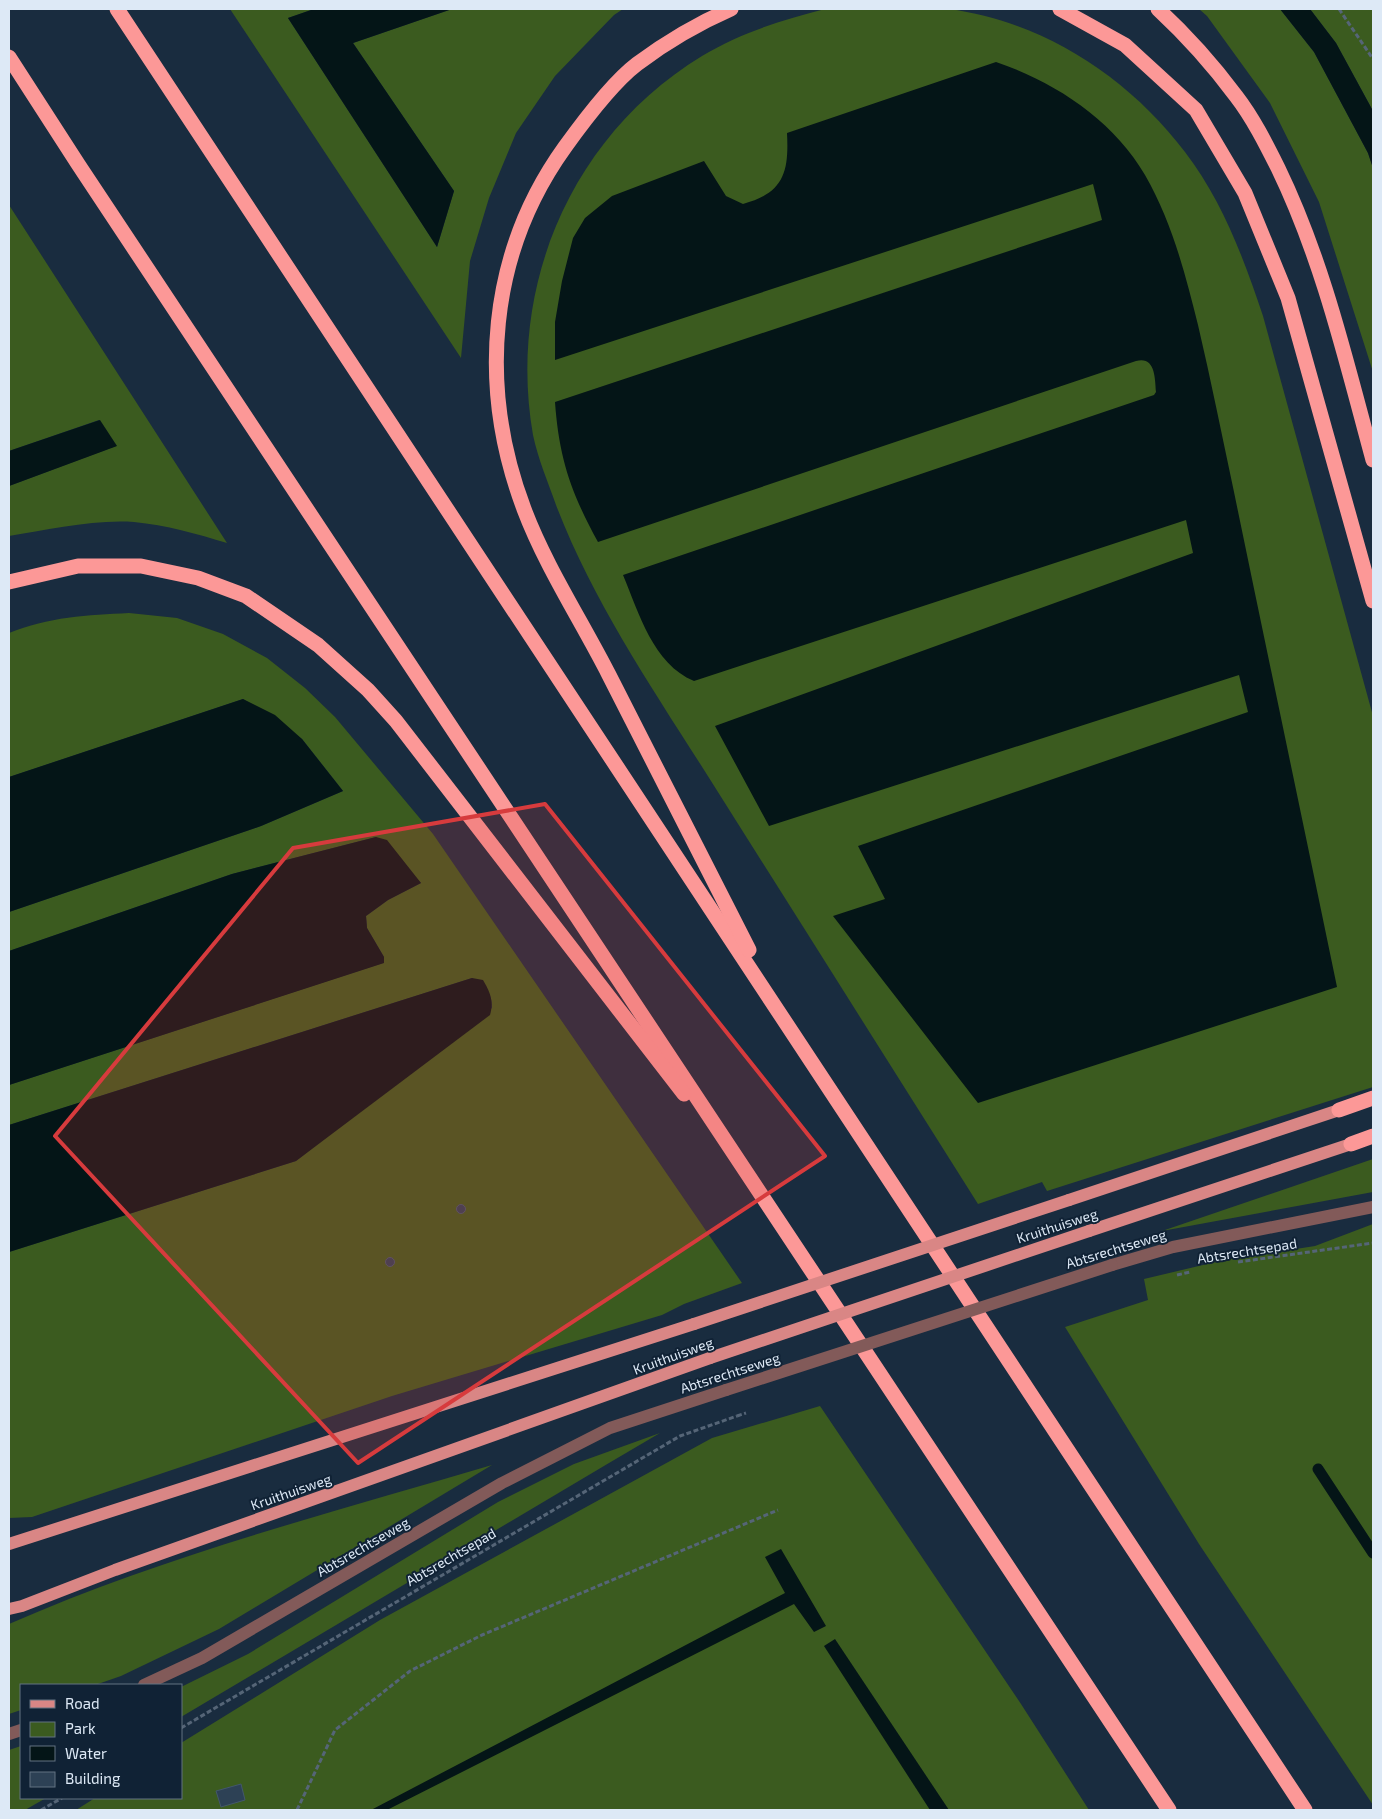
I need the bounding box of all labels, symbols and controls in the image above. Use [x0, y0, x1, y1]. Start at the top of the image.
street label: Kruithuisweg [1014, 1204, 1100, 1247]
street label: Abtsrechtseweg [1064, 1225, 1168, 1272]
street label: Abtsrechtsepad [1196, 1234, 1298, 1267]
street label: Kruithuisweg [630, 1333, 715, 1378]
street label: Abtsrechtseweg [678, 1348, 782, 1397]
street label: Kruithuisweg [248, 1470, 334, 1513]
street label: Abtsrechtseweg [314, 1513, 412, 1580]
street label: Abtsrechtsepad [403, 1524, 499, 1589]
legend [20, 1684, 182, 1799]
text: Road [65, 1694, 100, 1712]
text: Park [65, 1719, 96, 1737]
text: Water [65, 1744, 107, 1762]
text: Building [65, 1769, 121, 1787]

